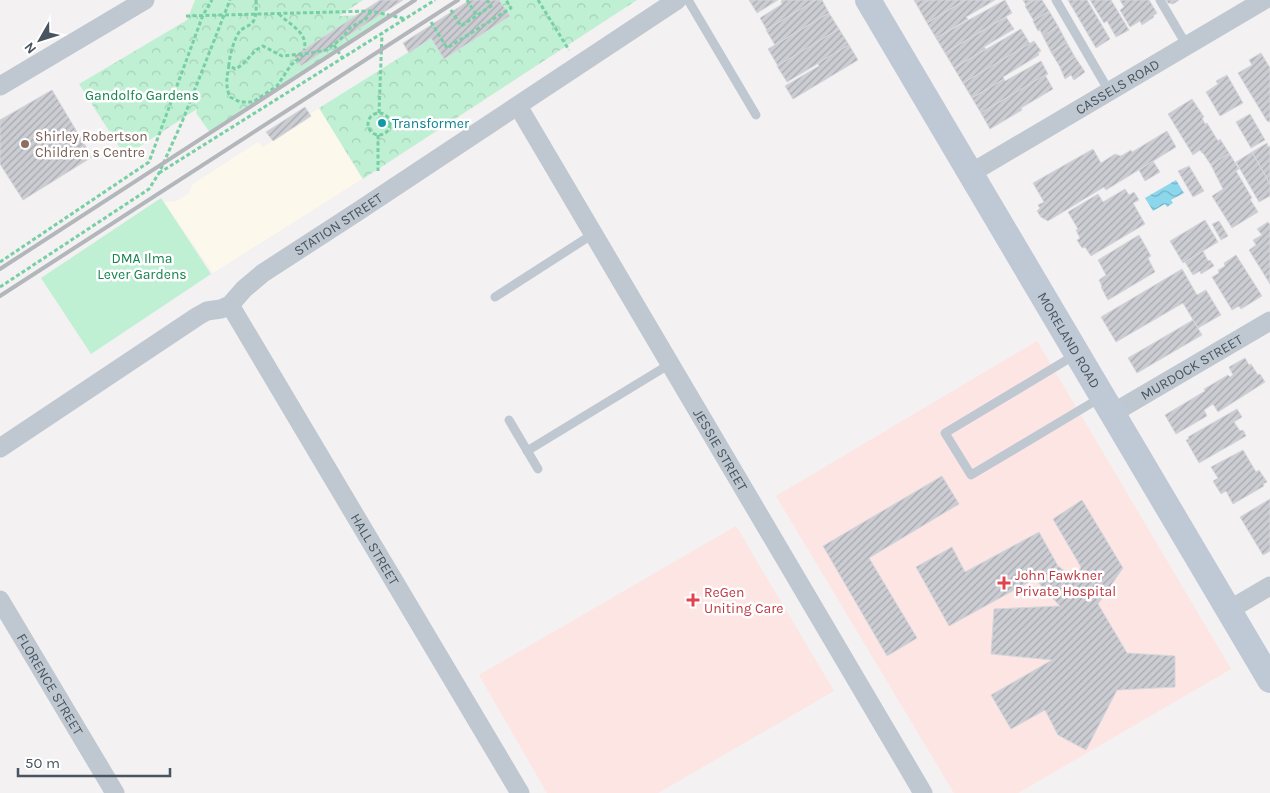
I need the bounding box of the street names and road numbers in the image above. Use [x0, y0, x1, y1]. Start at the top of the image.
street label: CASSELS ROAD [1072, 55, 1162, 118]
street label: STATION STREET [291, 189, 386, 259]
street label: MORELAND ROAD [1034, 289, 1104, 391]
street label: MURDOCK STREET [1138, 331, 1245, 403]
street label: JESSIE STREET [690, 406, 751, 494]
street label: HALL STREET [347, 510, 403, 588]
street label: FLORENCE STREET [13, 630, 87, 738]

